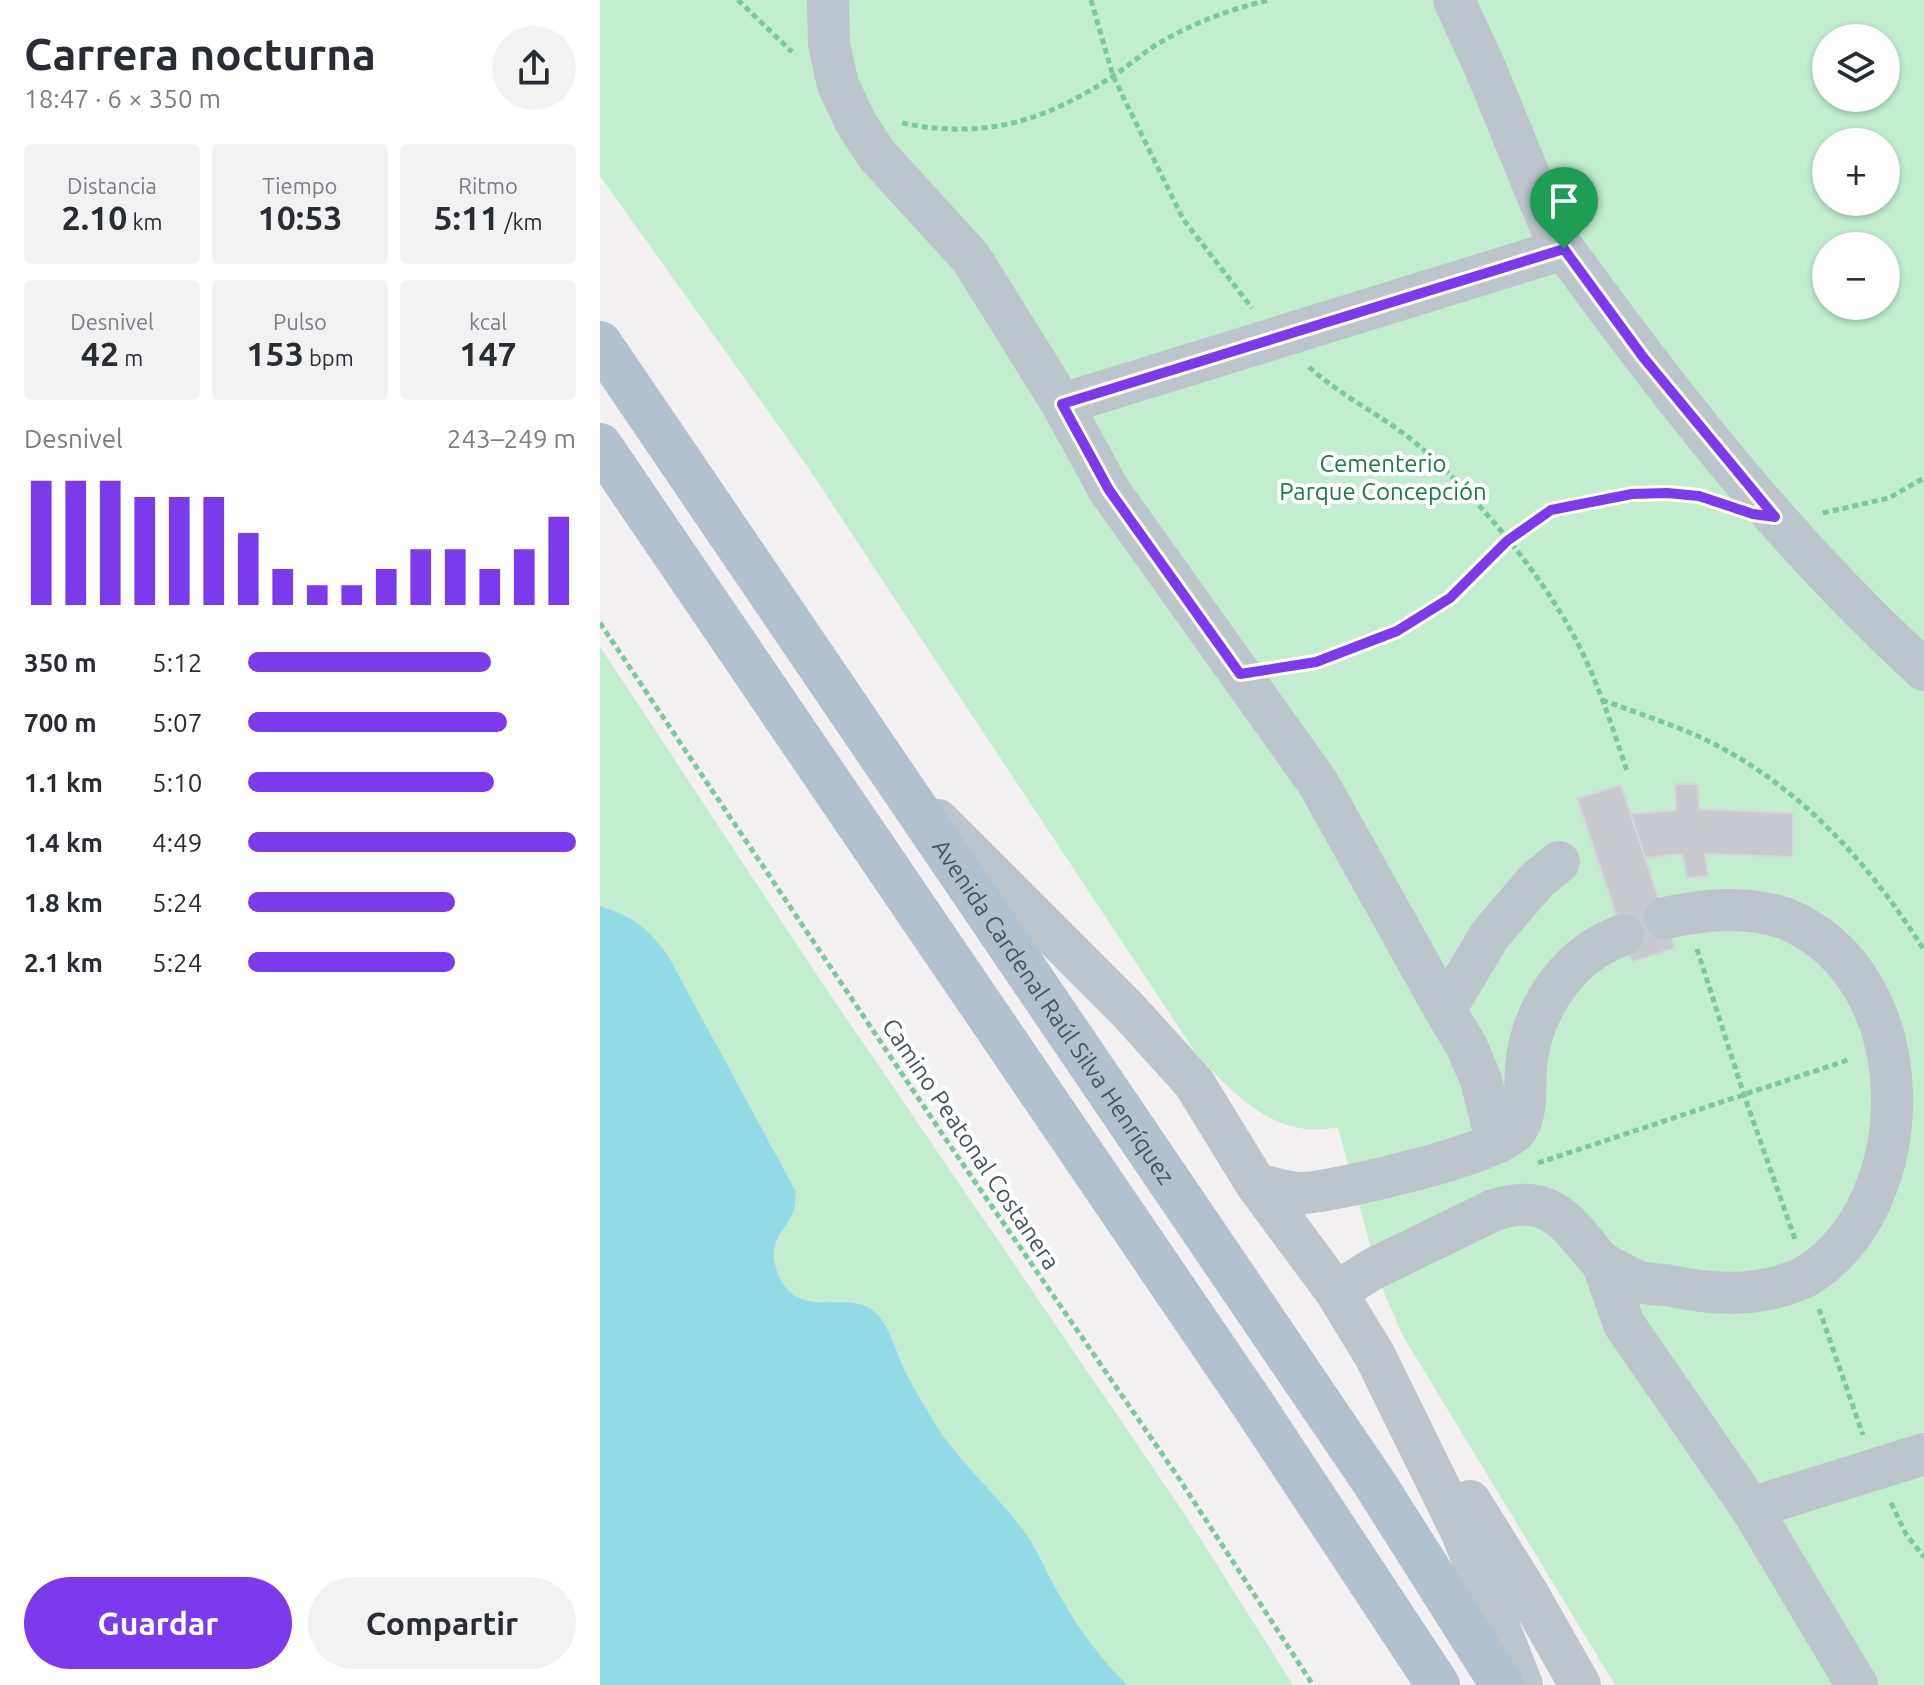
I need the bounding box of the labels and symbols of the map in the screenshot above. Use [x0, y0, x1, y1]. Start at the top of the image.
pin [1530, 167, 1598, 249]
park label: Cementerio Parque Concepción [1279, 450, 1487, 505]
street label: Avenida Cardenal Raúl Silva Henríquez [927, 834, 1181, 1189]
street label: Camino Peatonal Costanera [877, 1013, 1065, 1275]

